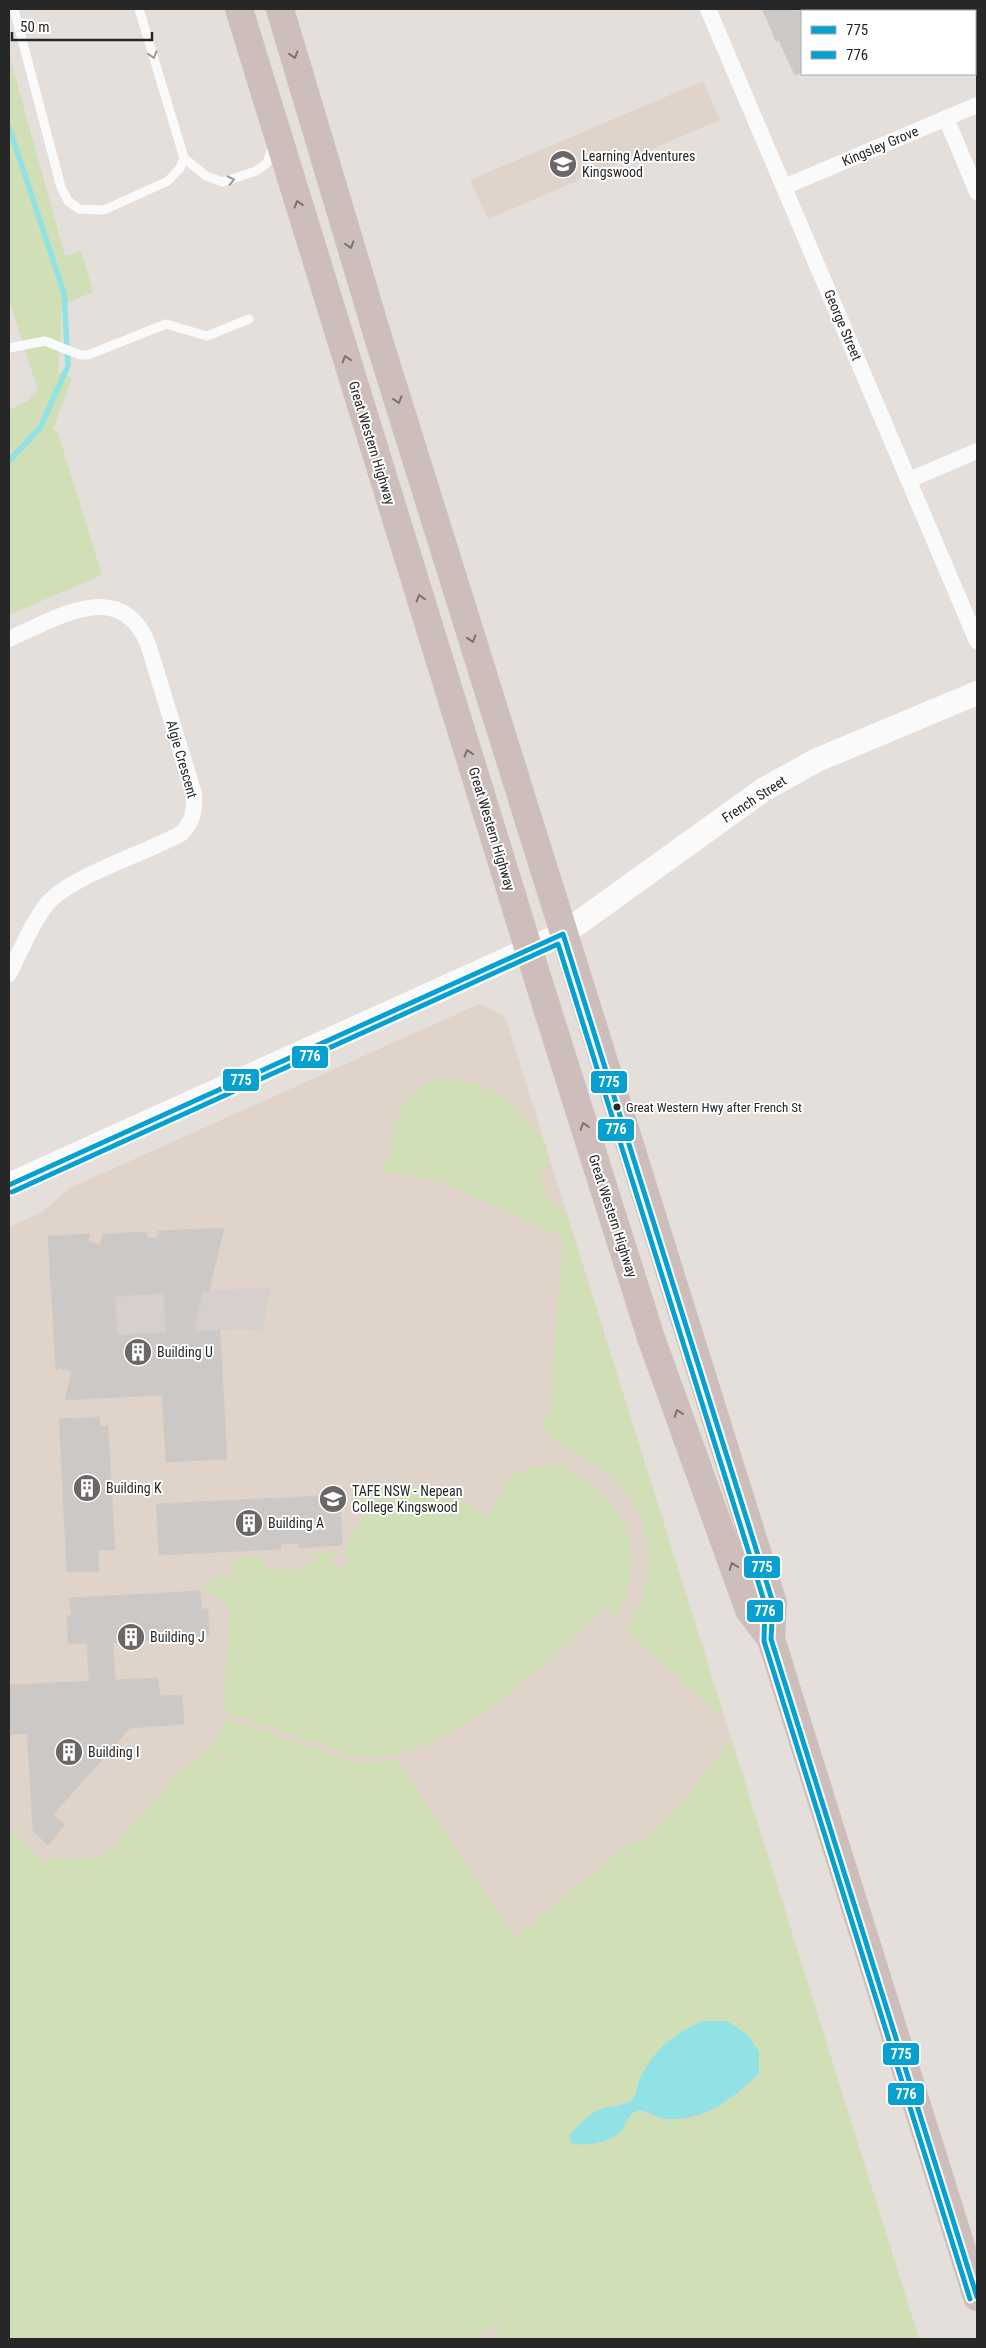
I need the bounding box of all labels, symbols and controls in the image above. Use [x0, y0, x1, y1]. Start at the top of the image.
scale bar [12, 10, 152, 42]
legend [801, 10, 976, 75]
text: 50 m [20, 18, 50, 36]
text: 775 [846, 21, 868, 39]
text: 776 [846, 46, 868, 64]
one-way arrow [147, 51, 157, 59]
one-way arrow [288, 51, 298, 59]
street label: Kingsley Grove [839, 123, 921, 169]
place label: Learning Adventures Kingswood [582, 148, 695, 180]
school or university icon: Learning Adventures Kingswood [548, 149, 578, 179]
one-way arrow [227, 175, 236, 185]
one-way arrow [293, 200, 303, 208]
one-way arrow [345, 240, 355, 248]
street label: George Street [821, 287, 865, 363]
one-way arrow [342, 355, 352, 363]
street label: Great Western Highway [346, 379, 398, 507]
one-way arrow [392, 395, 402, 404]
one-way arrow [416, 594, 426, 602]
one-way arrow [466, 634, 476, 642]
street label: Algie Crescent [163, 718, 201, 800]
one-way arrow [464, 749, 474, 757]
street label: Great Western Highway [466, 765, 518, 893]
street label: French Street [719, 772, 789, 826]
line badge: 776 [291, 1045, 329, 1069]
text: 776 [299, 1048, 321, 1064]
line badge: 775 [222, 1068, 260, 1092]
line badge: 775 [590, 1070, 628, 1094]
text: 775 [230, 1072, 252, 1088]
text: 775 [598, 1074, 620, 1090]
place label: Great Western Hwy after French St [626, 1100, 802, 1115]
marker: Great Western Hwy after French St [612, 1102, 622, 1112]
line badge: 776 [597, 1118, 635, 1142]
text: 776 [605, 1121, 627, 1137]
one-way arrow [580, 1122, 590, 1130]
street label: Great Western Highway [586, 1152, 641, 1280]
building icon: Building U [123, 1337, 153, 1367]
place label: Building U [157, 1344, 213, 1360]
one-way arrow [674, 1409, 684, 1418]
building icon: Building K [72, 1473, 102, 1503]
place label: Building K [106, 1480, 162, 1496]
place label: TAFE NSW - Nepean College Kingswood [352, 1483, 462, 1515]
school or university icon: TAFE NSW - Nepean College Kingswood [318, 1484, 348, 1514]
building icon: Building A [234, 1508, 264, 1538]
place label: Building A [268, 1515, 324, 1531]
line badge: 775 [743, 1555, 781, 1579]
text: 775 [751, 1559, 773, 1575]
one-way arrow [729, 1562, 739, 1571]
line badge: 776 [746, 1599, 784, 1623]
text: 776 [754, 1603, 776, 1619]
building icon: Building J [116, 1622, 146, 1652]
place label: Building J [150, 1629, 205, 1645]
building icon: Building I [54, 1737, 84, 1767]
place label: Building I [88, 1744, 139, 1760]
line badge: 775 [882, 2042, 920, 2066]
text: 775 [890, 2046, 912, 2062]
line badge: 776 [887, 2082, 925, 2106]
text: 776 [895, 2086, 917, 2102]

